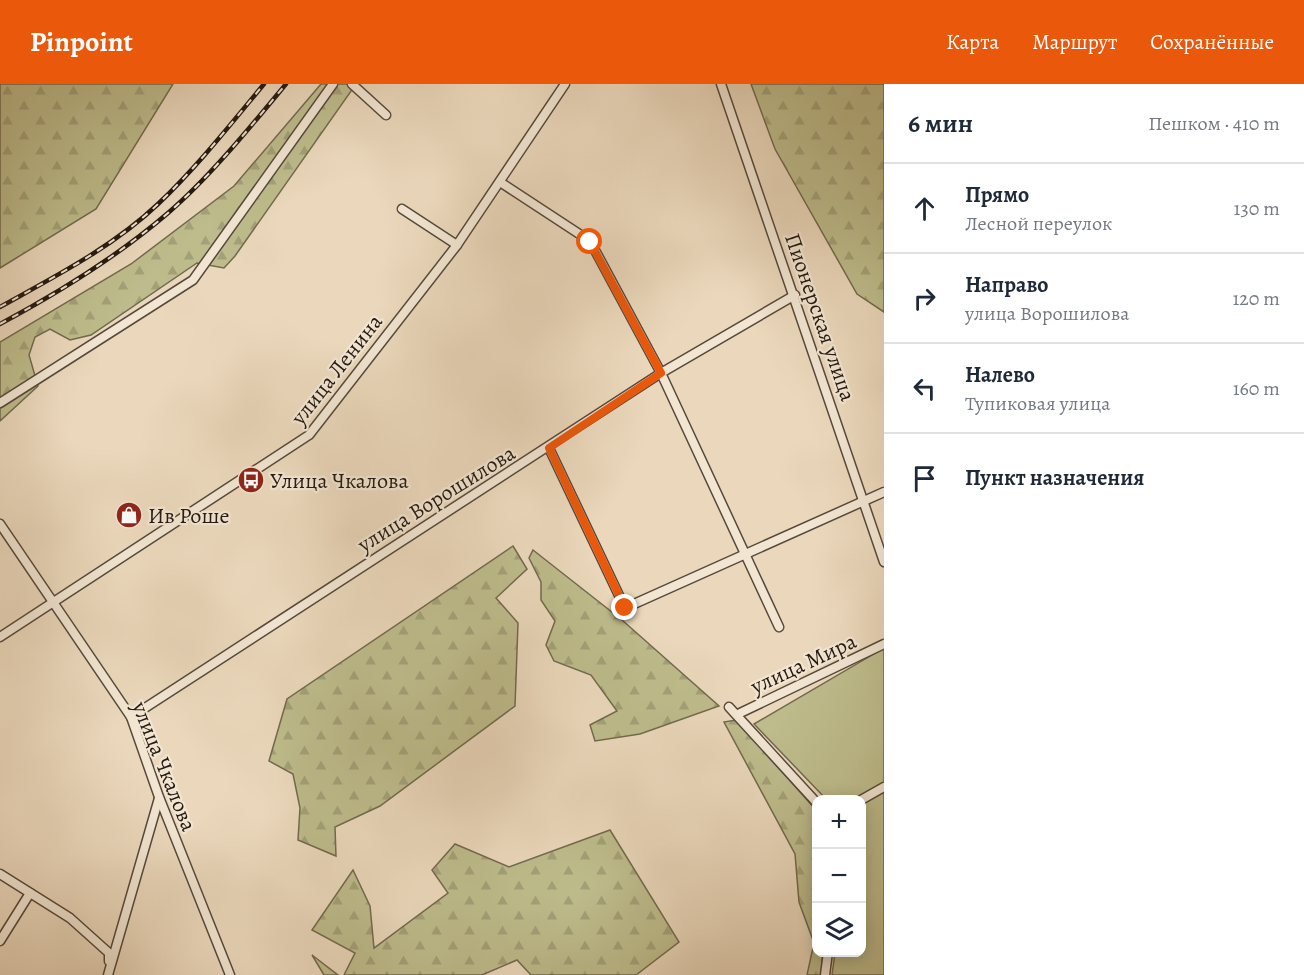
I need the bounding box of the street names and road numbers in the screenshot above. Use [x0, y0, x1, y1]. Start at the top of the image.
street label: Пионерская улица [777, 229, 863, 406]
street label: улица Ленина [283, 307, 390, 432]
street label: улица Ворошилова [351, 438, 522, 560]
street label: улица Мира [745, 626, 862, 702]
street label: улица Чкалова [124, 696, 204, 836]

